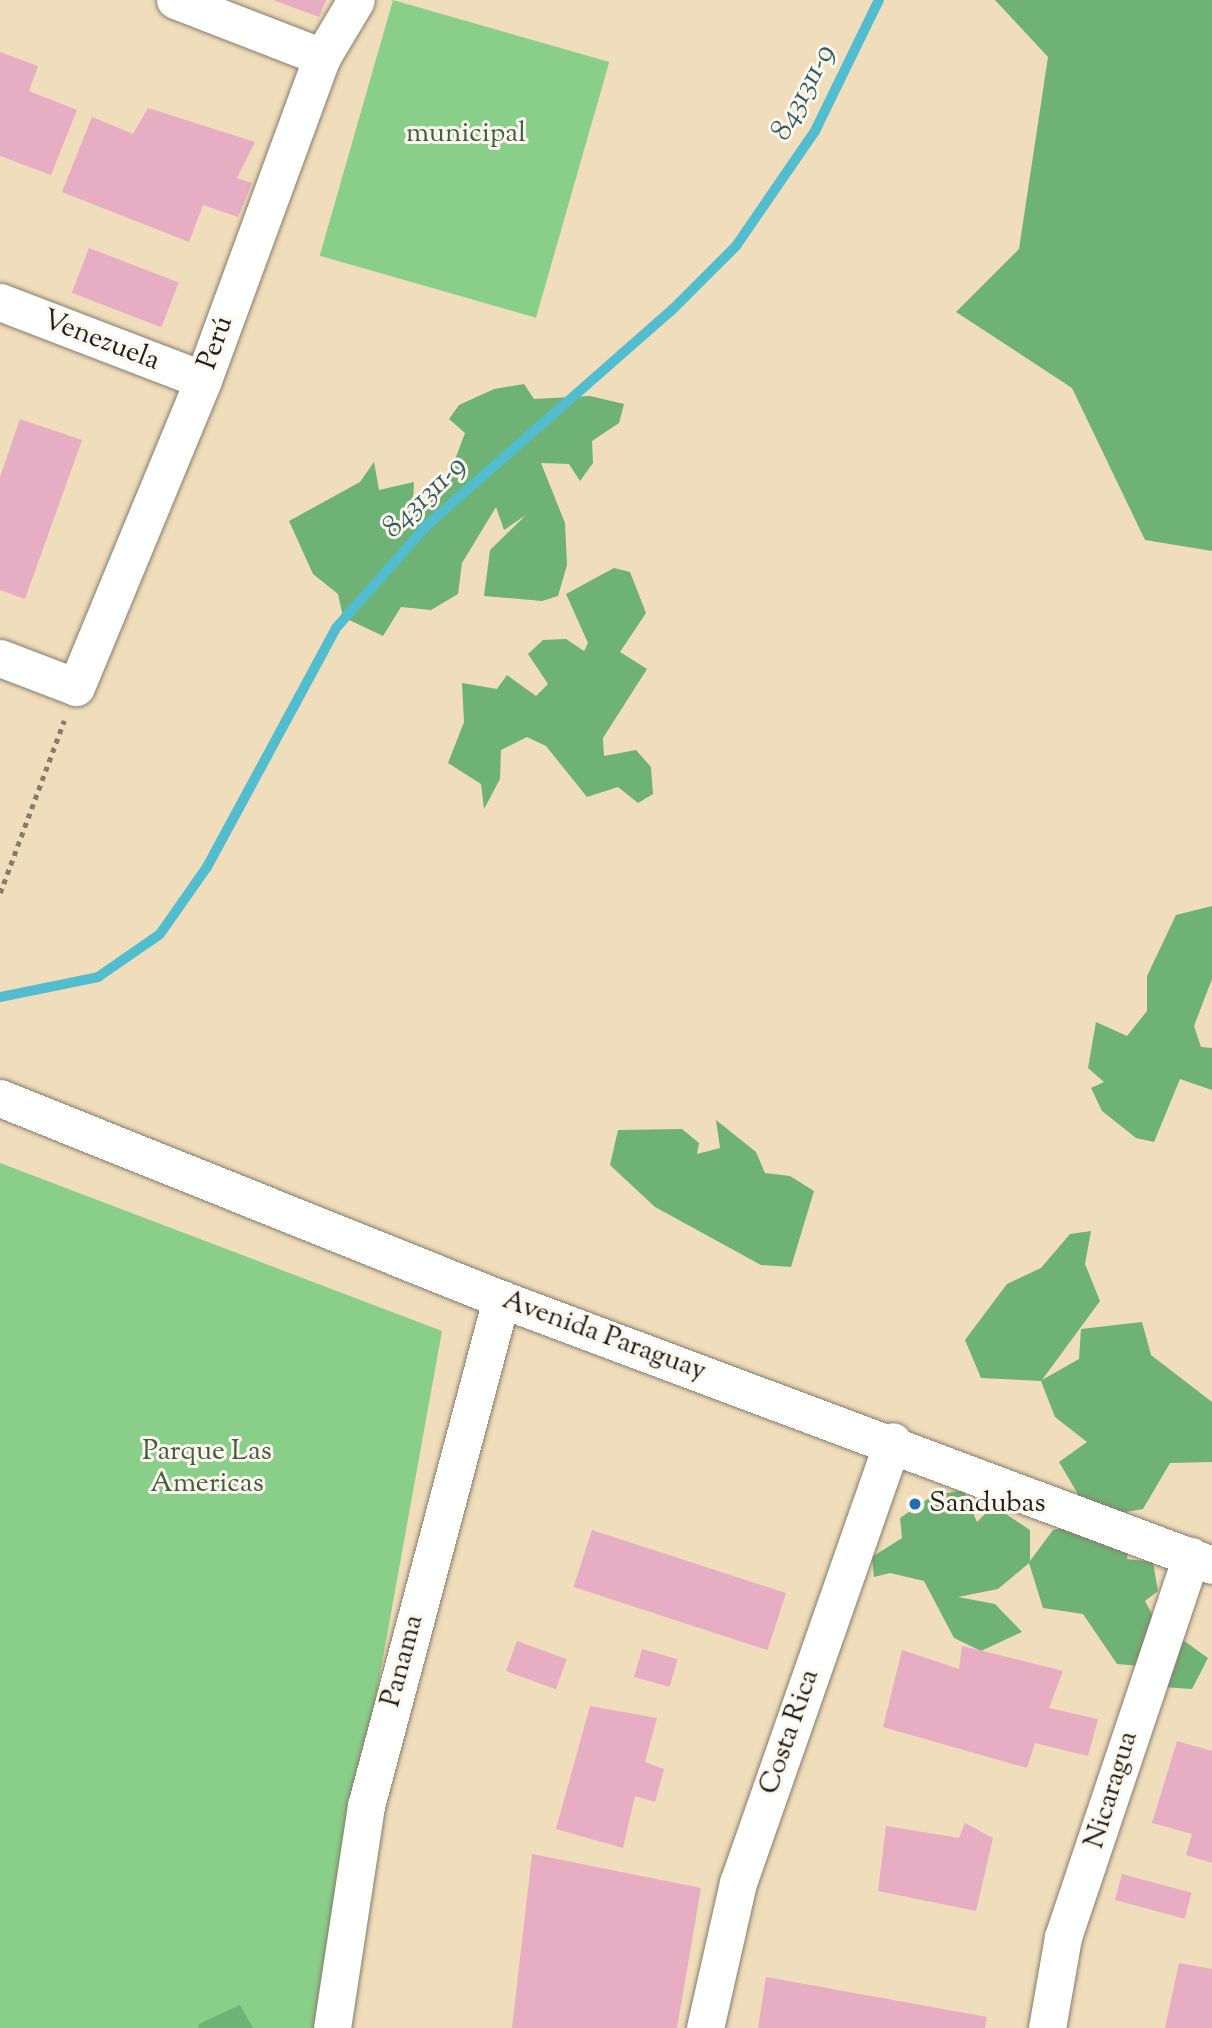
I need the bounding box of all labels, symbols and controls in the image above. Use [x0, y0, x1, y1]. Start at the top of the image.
water label: 8431311-9 [764, 39, 844, 147]
park label: municipal [406, 117, 526, 151]
street label: Venezuela [38, 303, 164, 379]
street label: Perú [191, 312, 241, 374]
water label: 8431311-9 [375, 449, 475, 547]
street label: Avenida Paraguay [498, 1284, 710, 1388]
park label: Parque Las Americas [142, 1435, 272, 1501]
place label: Sandubas [929, 1487, 1045, 1521]
marker: Sandubas [907, 1496, 923, 1512]
street label: Panama [375, 1611, 431, 1711]
street label: Costa Rica [753, 1665, 827, 1799]
street label: Nicaragua [1078, 1727, 1146, 1853]

